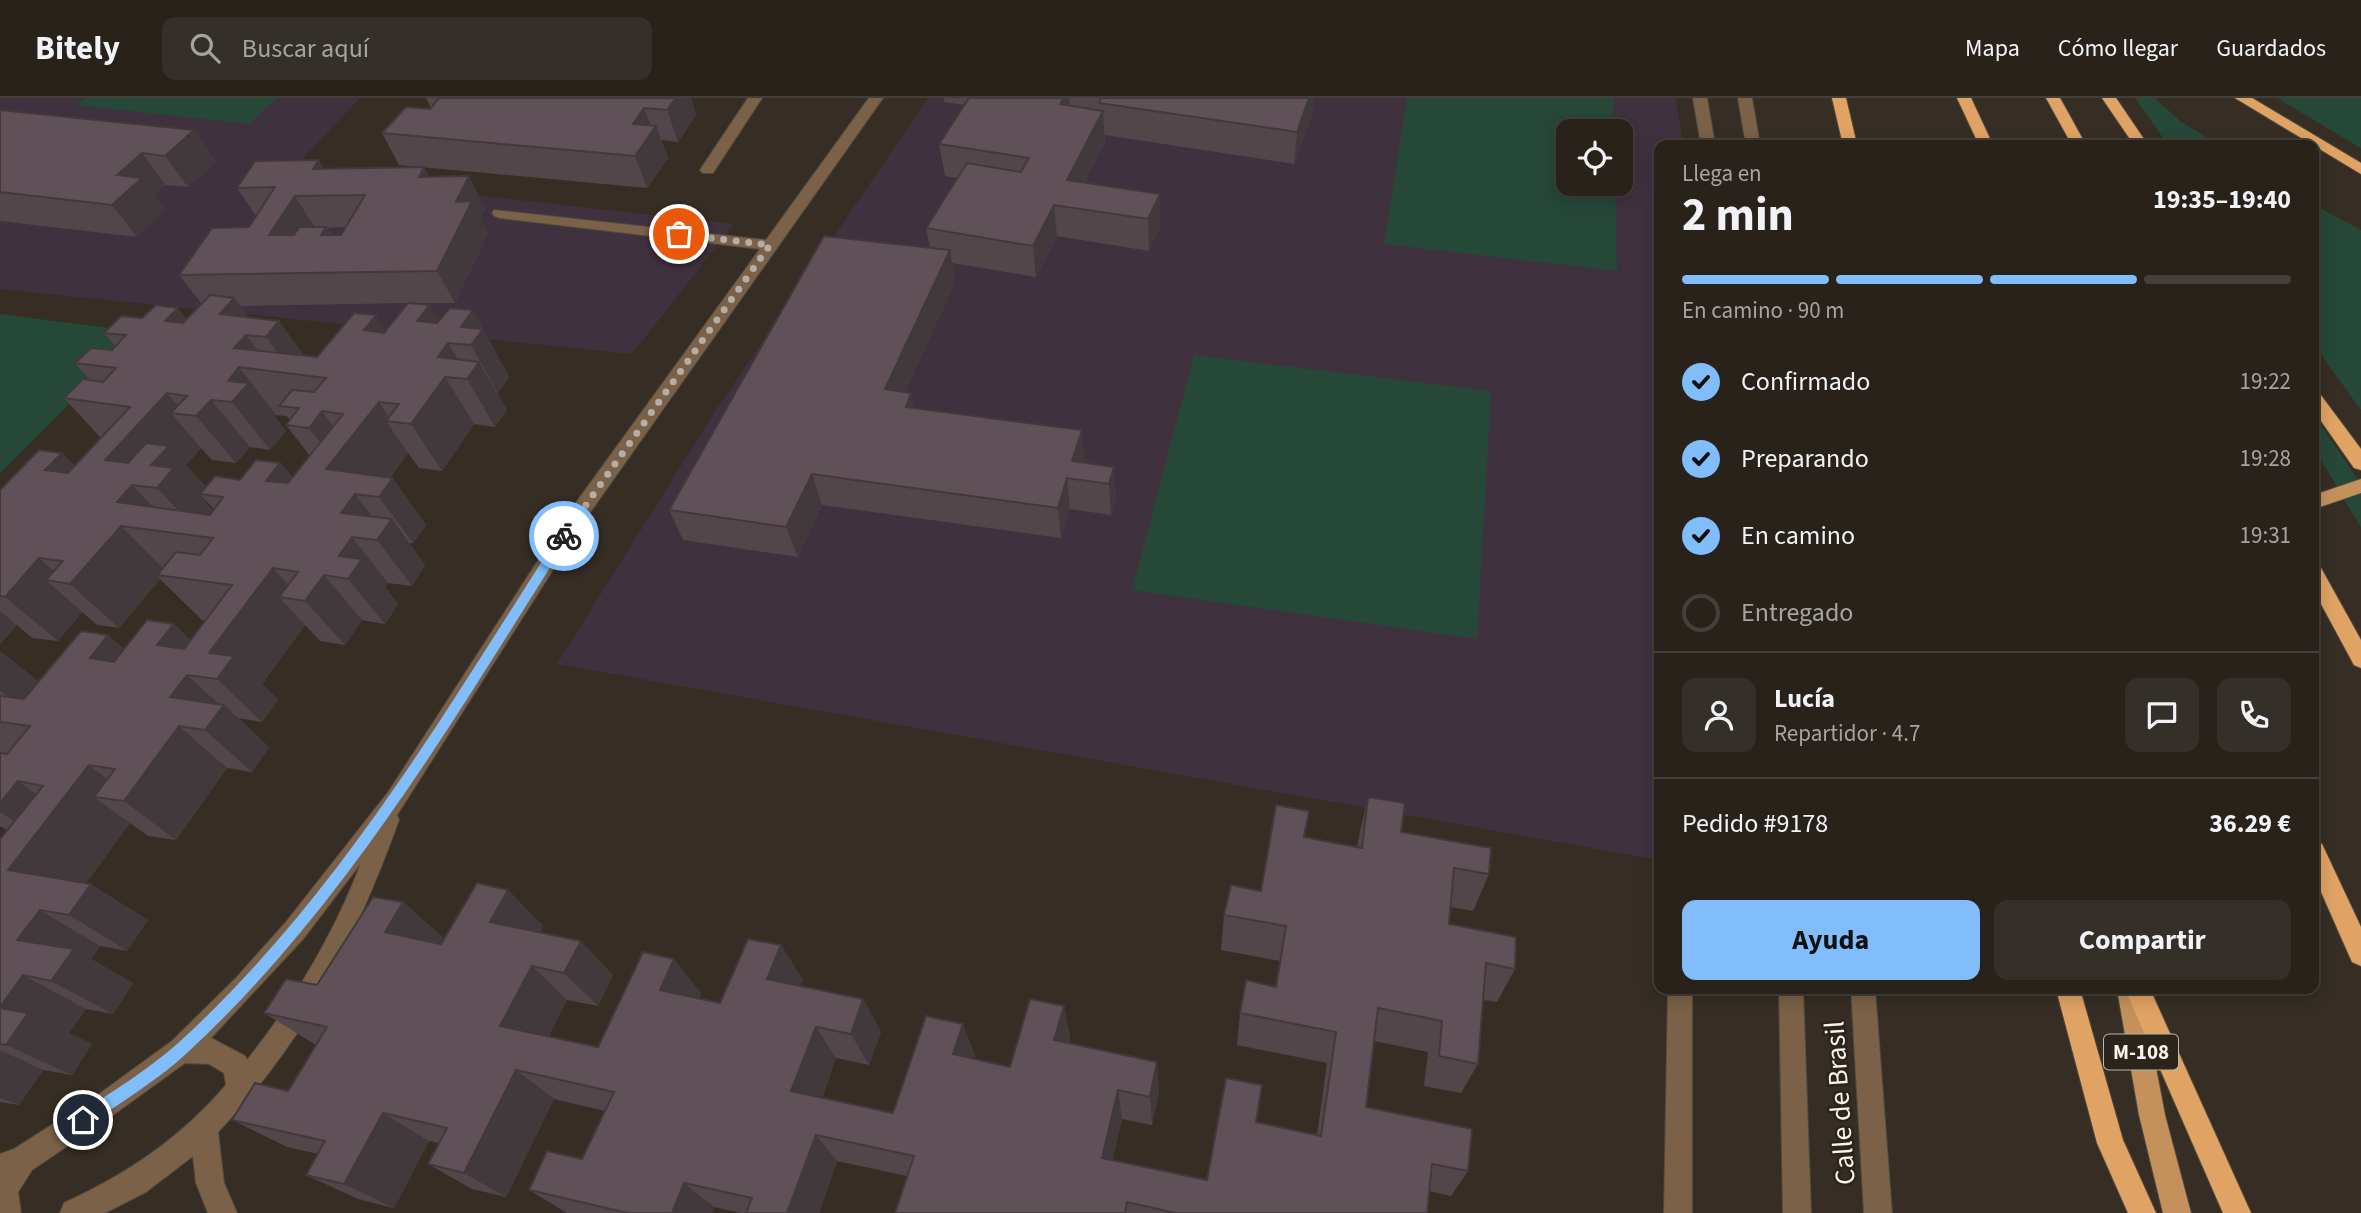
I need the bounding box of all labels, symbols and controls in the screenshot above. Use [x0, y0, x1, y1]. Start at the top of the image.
search box [162, 17, 652, 80]
text: Bitely [35, 25, 120, 72]
icon: search [186, 29, 224, 67]
text: Buscar aquí [242, 30, 369, 67]
text: Mapa [1965, 31, 2020, 66]
text: Cómo llegar [2058, 31, 2178, 66]
text: Guardados [2216, 31, 2326, 66]
map controls [1556, 119, 1633, 196]
button: locate [1556, 119, 1633, 196]
text: Llega en [1682, 157, 1762, 190]
text: 19:35–19:40 [2153, 181, 2291, 218]
text: 2 min [1682, 183, 1794, 248]
pin [649, 204, 709, 264]
icon: bag [660, 215, 698, 253]
text: En camino · 90 m [1682, 294, 1844, 327]
icon: check [1682, 363, 1720, 401]
text: Confirmado [1741, 363, 1870, 400]
text: 19:22 [2240, 365, 2291, 398]
icon: check [1682, 440, 1720, 478]
text: Preparando [1741, 440, 1869, 477]
text: 19:28 [2240, 442, 2291, 475]
courier [529, 501, 599, 571]
icon: bike [545, 517, 583, 555]
icon: check [1682, 517, 1720, 555]
text: En camino [1741, 517, 1855, 554]
text: 19:31 [2240, 519, 2291, 552]
text: Entregado [1741, 594, 1853, 631]
button: person [1682, 678, 1756, 752]
button: chat [2125, 678, 2199, 752]
button: phone [2217, 678, 2291, 752]
text: Lucía [1774, 680, 1835, 717]
text: Repartidor · 4.7 [1774, 717, 1920, 750]
text: Pedido #9178 [1682, 805, 1828, 842]
text: 36.29 € [2209, 805, 2291, 842]
button: Ayuda [1682, 900, 1980, 980]
button: Compartir [1994, 900, 2291, 980]
street label: Calle de Brasil [1814, 1020, 1866, 1186]
road number: M-108 [2104, 1034, 2178, 1070]
pin [53, 1090, 113, 1150]
icon: home [64, 1101, 102, 1139]

